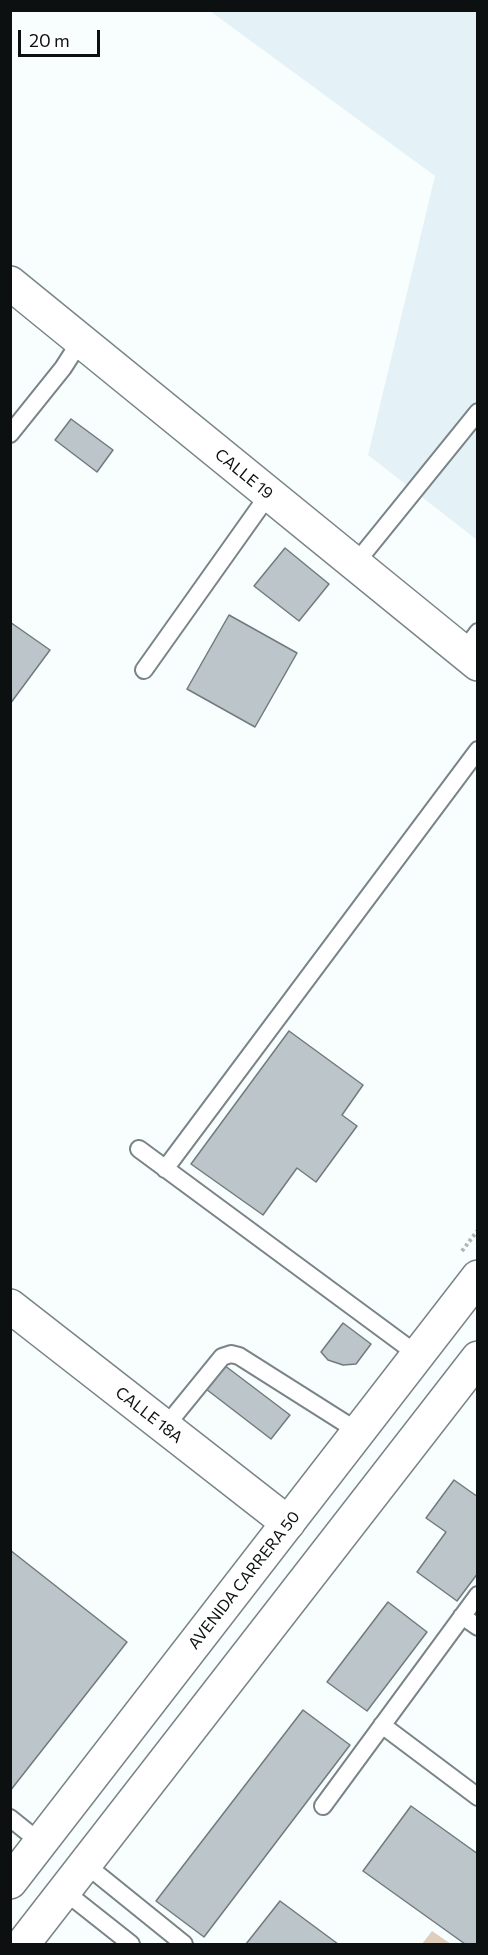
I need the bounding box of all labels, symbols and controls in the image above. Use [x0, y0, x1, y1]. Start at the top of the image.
scale bar [21, 18, 104, 56]
text: 20 m [29, 29, 70, 51]
street label: CALLE 19 [211, 445, 277, 503]
street label: CALLE 18A [112, 1383, 186, 1447]
street label: AVENIDA CARRERA 50 [184, 1507, 304, 1653]

